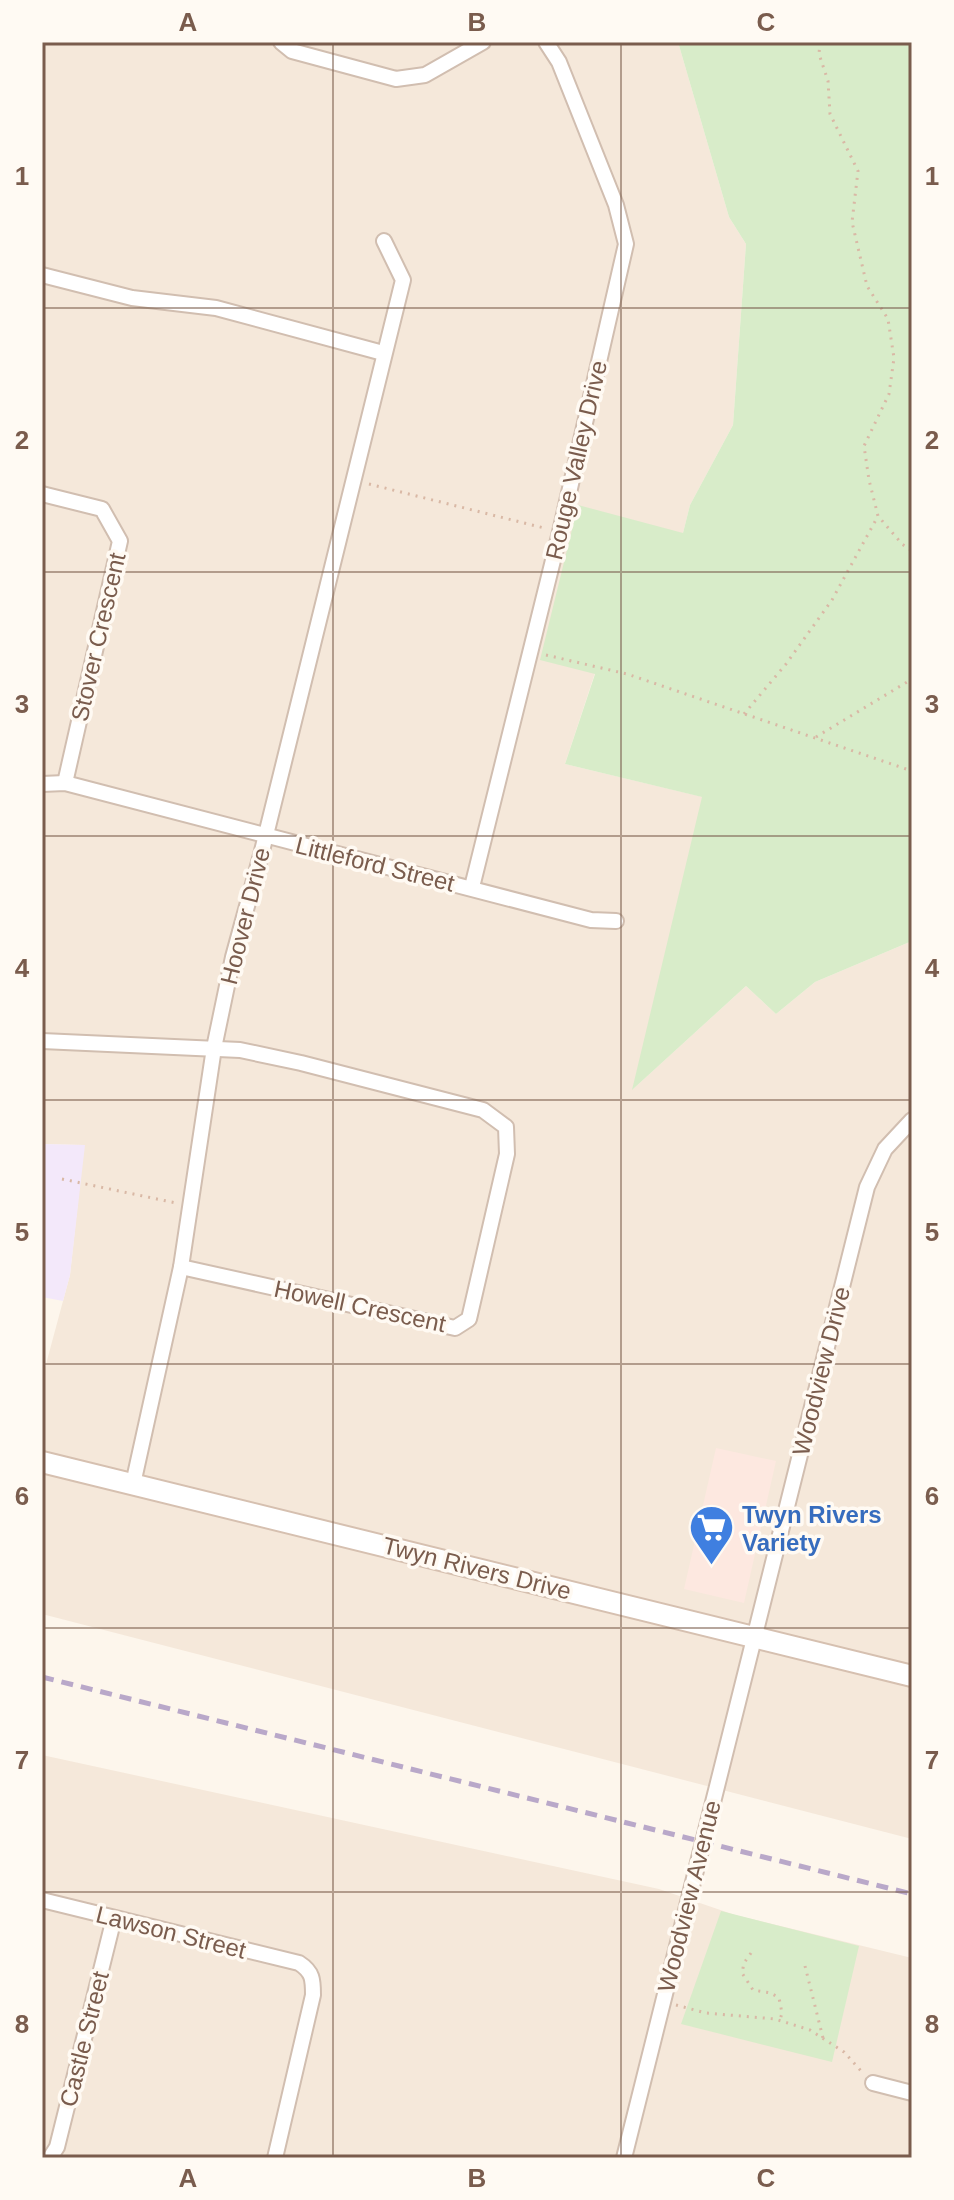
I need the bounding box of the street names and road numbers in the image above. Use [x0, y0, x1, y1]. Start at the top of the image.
street label: Rouge Valley Drive [540, 358, 612, 562]
street label: Stover Crescent [65, 550, 131, 724]
street label: Littleford Street [293, 831, 458, 897]
street label: Hoover Drive [215, 845, 275, 987]
street label: Howell Crescent [272, 1275, 449, 1337]
street label: Woodview Drive [787, 1284, 855, 1458]
street label: Twyn Rivers Drive [380, 1532, 574, 1604]
street label: Woodview Avenue [652, 1797, 726, 1995]
street label: Lawson Street [93, 1900, 249, 1964]
street label: Castle Street [54, 1968, 114, 2110]

